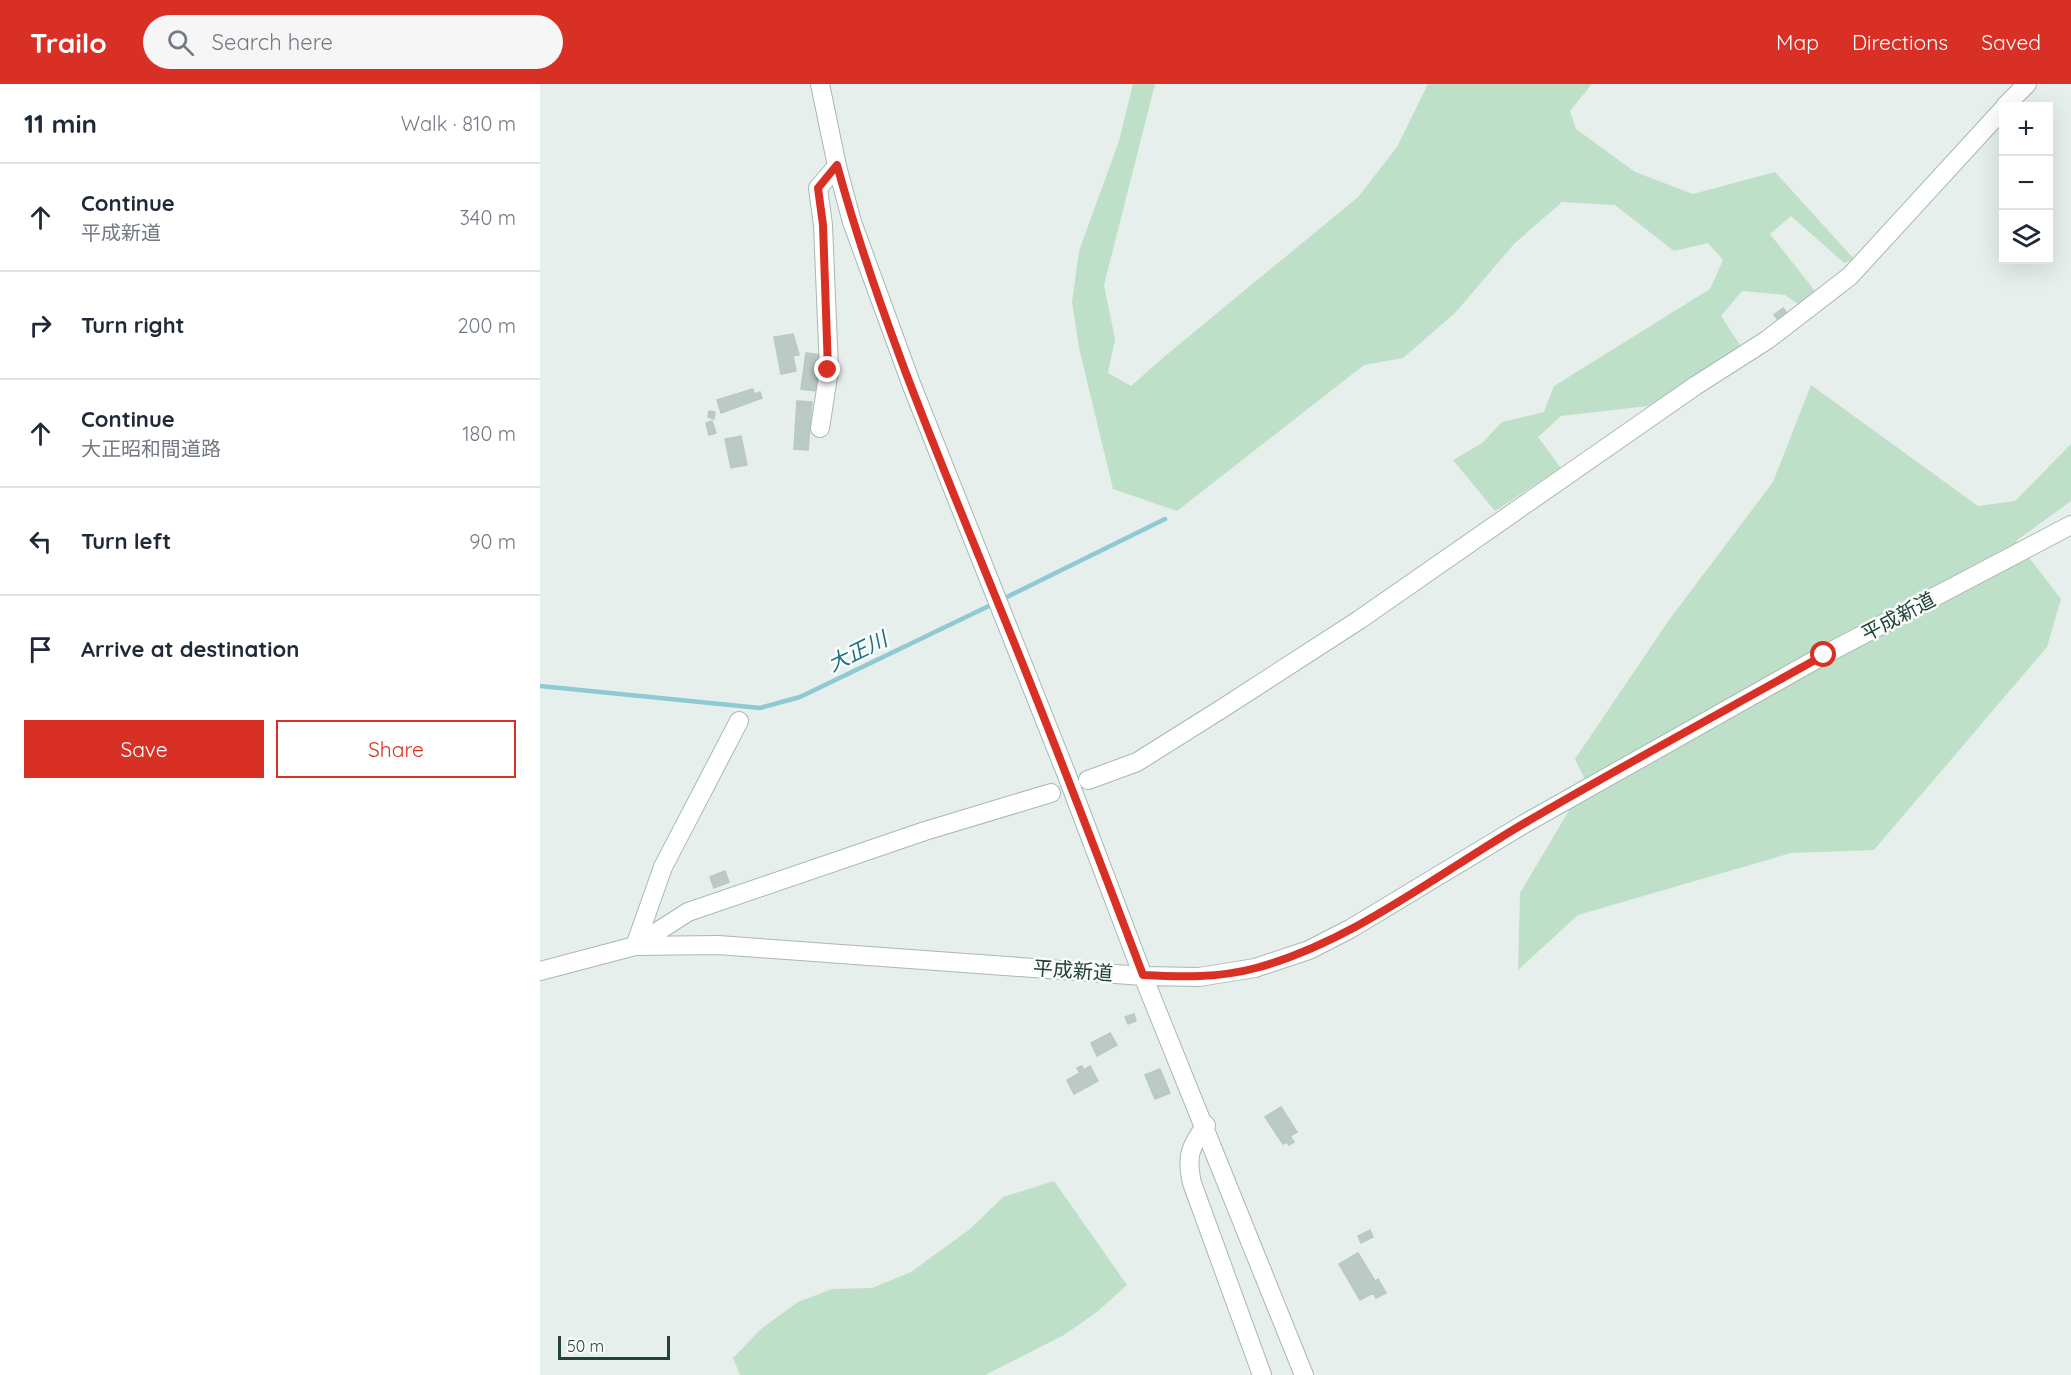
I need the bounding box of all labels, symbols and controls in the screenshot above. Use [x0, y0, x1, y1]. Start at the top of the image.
search box [143, 15, 563, 69]
text: Trailo [30, 25, 107, 60]
icon: search [164, 26, 197, 59]
text: Search here [212, 28, 333, 56]
text: Map [1776, 29, 1819, 55]
text: Directions [1852, 29, 1948, 55]
text: Saved [1981, 29, 2041, 55]
map controls [1999, 102, 2053, 264]
button: + [1999, 102, 2053, 156]
text: 11 min [24, 107, 97, 140]
text: Walk · 810 m [401, 111, 516, 136]
button: − [1999, 156, 2053, 210]
text: Continue [81, 189, 175, 217]
icon: ahead [24, 201, 57, 234]
text: 340 m [459, 205, 516, 230]
button: layers [1999, 210, 2053, 264]
text: 平成新道 [81, 220, 161, 245]
icon: right [24, 309, 57, 342]
text: Turn right [81, 311, 185, 339]
text: 200 m [457, 313, 516, 338]
route end [814, 356, 840, 382]
text: Continue [81, 405, 175, 433]
icon: ahead [24, 417, 57, 450]
text: 180 m [462, 421, 516, 446]
text: 大正昭和間道路 [81, 436, 221, 461]
icon: left [24, 525, 57, 558]
text: Turn left [81, 527, 171, 555]
text: 90 m [469, 529, 516, 554]
street label: 平成新道 [1857, 586, 1939, 646]
water label: 大正川 [823, 625, 893, 676]
icon: arrive [24, 633, 57, 666]
text: Arrive at destination [81, 635, 299, 663]
route start [1810, 641, 1836, 667]
button: Save [24, 720, 264, 778]
button: Share [276, 720, 516, 778]
street label: 平成新道 [1032, 955, 1114, 985]
scale bar [558, 1333, 670, 1360]
text: 50 m [567, 1336, 604, 1356]

